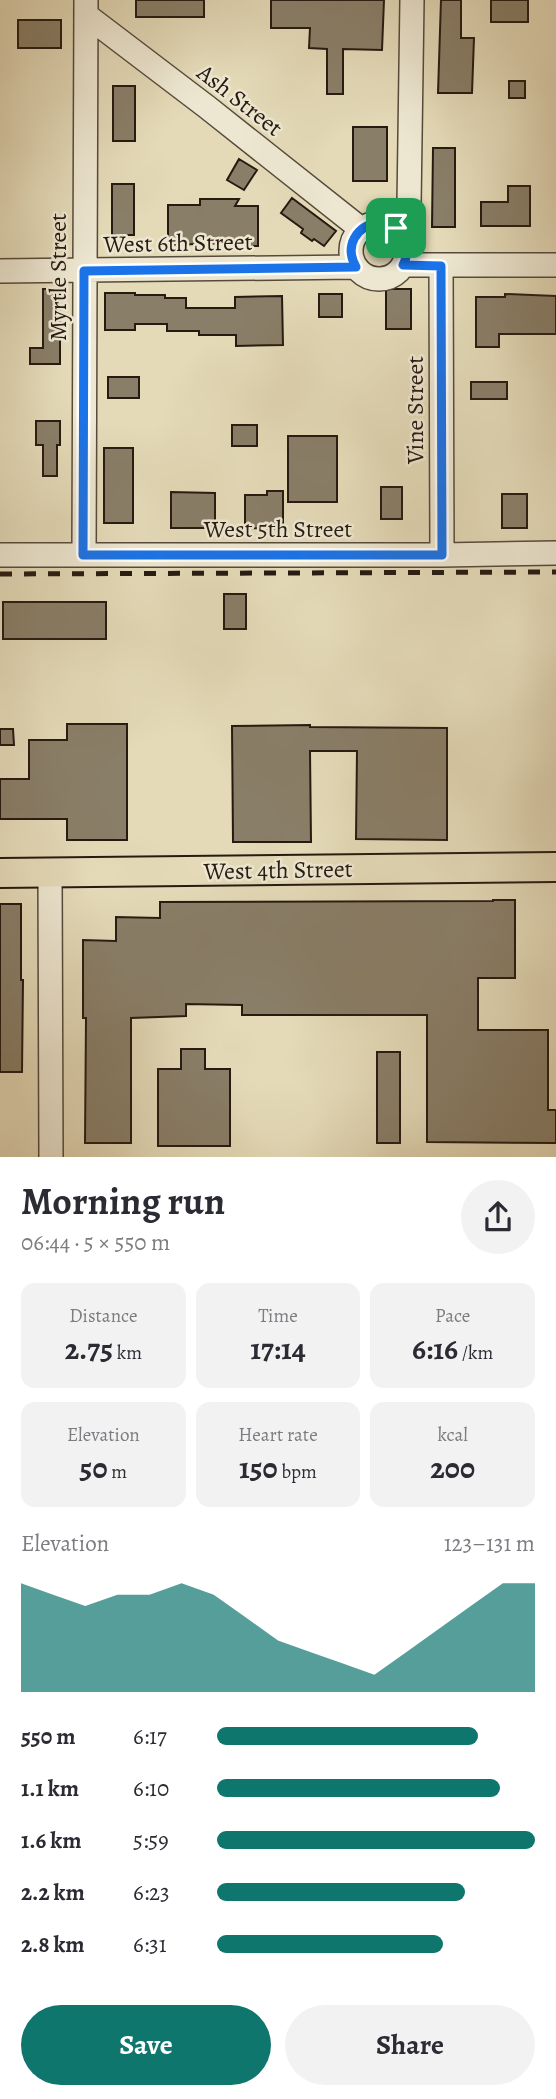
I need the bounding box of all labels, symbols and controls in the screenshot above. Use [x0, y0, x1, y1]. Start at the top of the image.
street label: Ash Street [190, 56, 289, 144]
pin [366, 198, 426, 258]
icon: arrive [377, 209, 415, 247]
street label: Myrtle Street [42, 213, 74, 341]
street label: West 6th Street [102, 226, 253, 260]
street label: Vine Street [399, 356, 431, 465]
street label: West 5th Street [203, 513, 352, 545]
street label: West 4th Street [202, 853, 353, 887]
text: Morning run [21, 1175, 225, 1227]
button: share [461, 1180, 535, 1254]
text: 06:44 · 5 × 550 m [21, 1227, 170, 1258]
text: Distance [69, 1303, 137, 1329]
text: Time [258, 1303, 298, 1329]
text: Pace [435, 1303, 470, 1329]
text: 2.75 [65, 1329, 113, 1369]
text: 17:14 [250, 1329, 306, 1369]
text: 6:16 [412, 1329, 458, 1369]
text: km [113, 1340, 142, 1366]
text: /km [458, 1340, 493, 1366]
text: Elevation [67, 1422, 140, 1448]
text: Heart rate [238, 1422, 318, 1448]
text: kcal [437, 1422, 468, 1448]
text: 50 [80, 1448, 107, 1488]
text: 150 [239, 1448, 278, 1488]
text: 200 [430, 1448, 475, 1488]
text: m [107, 1459, 127, 1485]
text: bpm [278, 1459, 317, 1485]
text: Elevation [21, 1528, 109, 1559]
text: 123–131 m [444, 1528, 535, 1559]
text: 550 m [21, 1721, 76, 1752]
text: 6:17 [133, 1721, 167, 1752]
text: 1.1 km [21, 1773, 79, 1804]
text: 6:10 [133, 1773, 169, 1804]
text: 1.6 km [21, 1825, 81, 1856]
text: 5:59 [133, 1825, 169, 1856]
text: 2.2 km [21, 1877, 85, 1908]
text: 6:23 [133, 1877, 170, 1908]
text: 2.8 km [21, 1929, 85, 1960]
text: 6:31 [133, 1929, 167, 1960]
button: Save [21, 2005, 271, 2085]
button: Share [285, 2005, 535, 2085]

